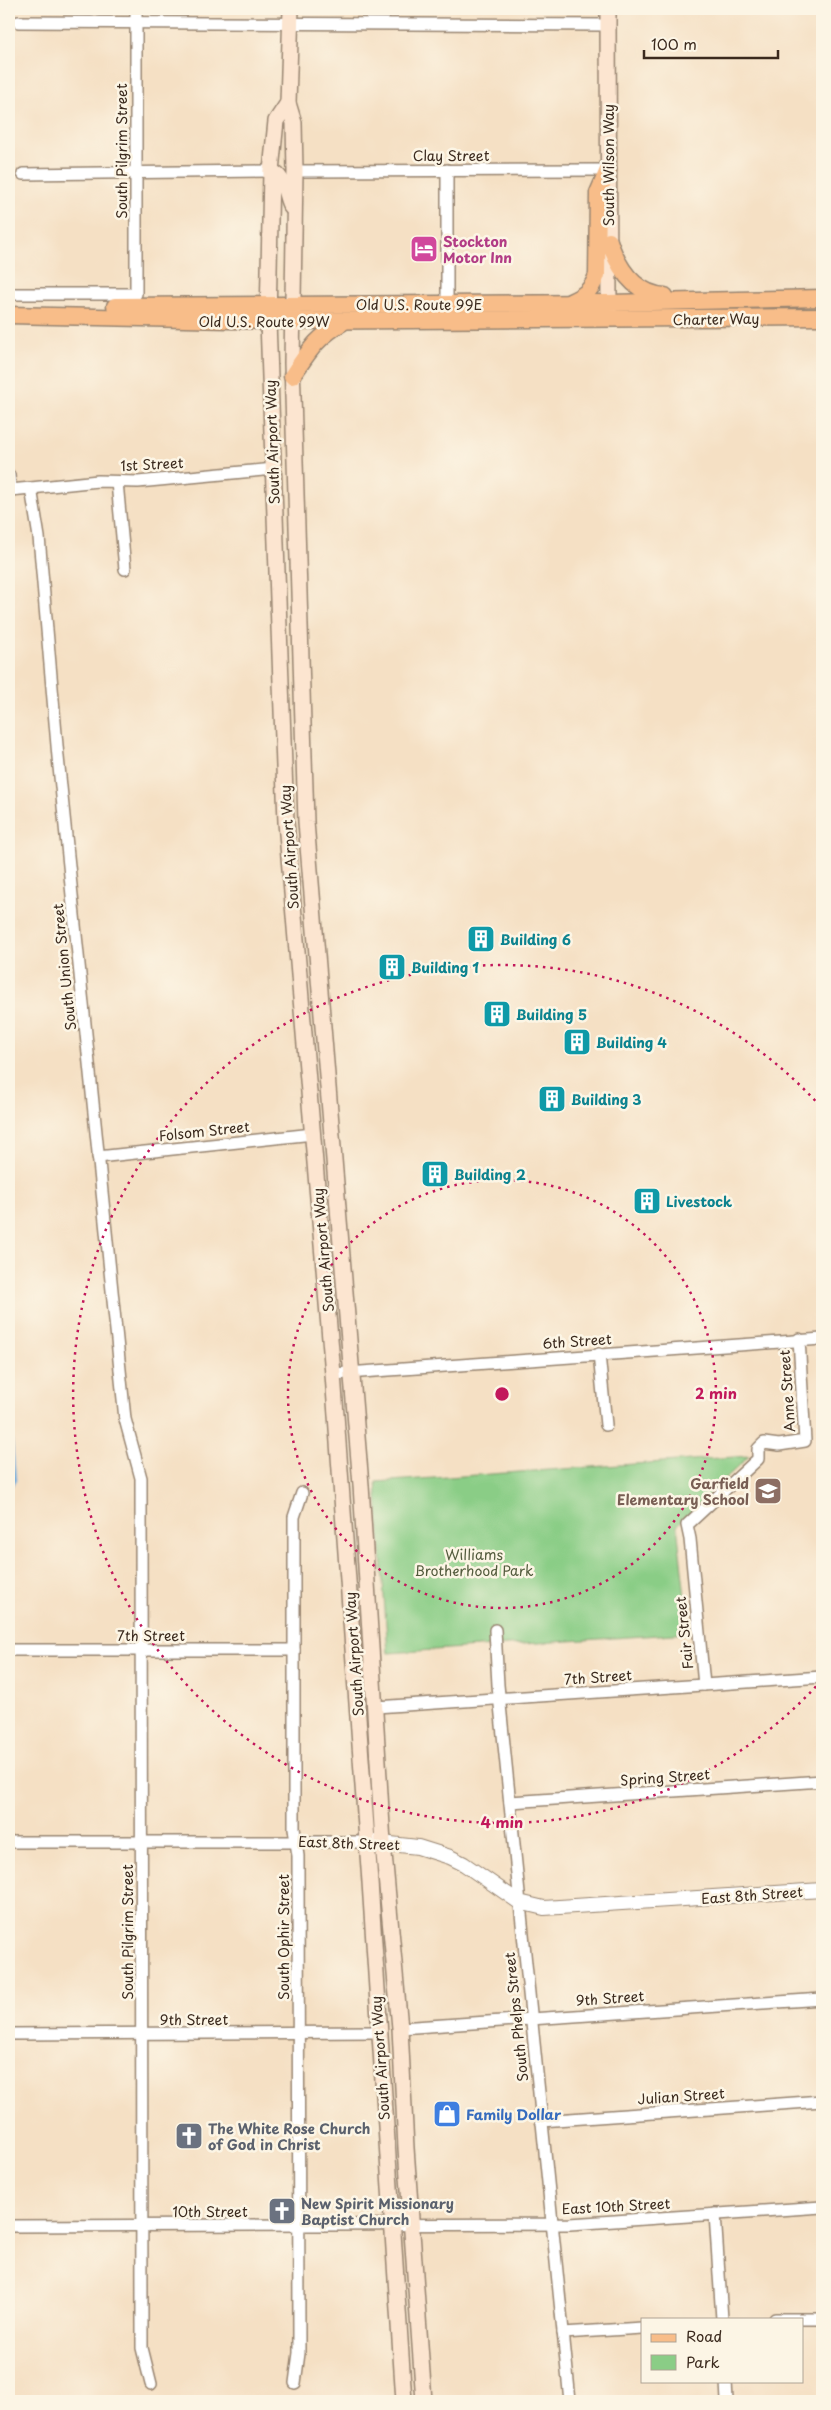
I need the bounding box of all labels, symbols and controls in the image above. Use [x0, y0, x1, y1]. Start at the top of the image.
scale bar [644, 28, 777, 60]
text: 100 m [651, 32, 697, 55]
street label: South Pilgrim Street [111, 83, 132, 219]
street label: South Wilson Way [598, 104, 619, 226]
street label: Clay Street [413, 145, 490, 166]
place label: Stockton Motor Inn [443, 231, 512, 268]
hotel icon: Stockton Motor Inn [409, 234, 439, 264]
street label: Old U.S. Route 99E [356, 294, 482, 315]
street label: Charter Way [672, 308, 760, 330]
street label: Old U.S. Route 99W [198, 311, 330, 332]
street label: South Airport Way [259, 379, 285, 505]
street label: 1st Street [120, 452, 184, 476]
street label: South Airport Way [274, 784, 304, 910]
street label: South Union Street [47, 902, 81, 1031]
building icon: Building 6 [466, 924, 496, 954]
place label: Building 6 [500, 929, 571, 950]
building icon: Building 1 [377, 952, 407, 982]
place label: Building 1 [411, 957, 479, 978]
building icon: Building 5 [482, 999, 512, 1029]
place label: Building 5 [516, 1004, 587, 1025]
building icon: Building 4 [562, 1027, 592, 1057]
place label: Building 4 [596, 1032, 667, 1053]
building icon: Building 3 [537, 1084, 567, 1114]
place label: Building 3 [571, 1089, 641, 1110]
street label: Folsom Street [158, 1116, 250, 1146]
building icon: Building 2 [420, 1159, 450, 1189]
place label: Building 2 [454, 1164, 526, 1185]
building icon: Livestock [632, 1186, 662, 1216]
street label: South Airport Way [307, 1187, 339, 1313]
place label: Livestock [666, 1191, 732, 1212]
street label: 6th Street [542, 1328, 613, 1354]
street label: Anne Street [774, 1349, 800, 1433]
text: 2 min [695, 1381, 737, 1404]
centre of rings [493, 1385, 511, 1403]
place label: Garfield Elementary School [617, 1473, 749, 1510]
school or university icon: Garfield Elementary School [753, 1476, 783, 1506]
park label: Williams Brotherhood Park [414, 1544, 534, 1581]
street label: South Airport Way [339, 1591, 369, 1717]
street label: Fair Street [670, 1595, 698, 1670]
street label: 7th Street [117, 1625, 185, 1646]
street label: 7th Street [563, 1664, 633, 1690]
street label: Spring Street [619, 1763, 711, 1791]
text: 4 min [481, 1810, 523, 1833]
street label: East 8th Street [298, 1831, 401, 1855]
street label: South Pilgrim Street [117, 1864, 138, 2000]
street label: South Ophir Street [273, 1874, 294, 2000]
street label: East 8th Street [700, 1881, 804, 1909]
street label: South Phelps Street [499, 1951, 533, 2083]
street label: 9th Street [575, 1985, 645, 2011]
street label: South Airport Way [365, 1995, 395, 2121]
street label: 9th Street [160, 2009, 228, 2030]
street label: Julian Street [637, 2082, 726, 2110]
shop icon: Family Dollar [432, 2099, 462, 2129]
place label: Family Dollar [466, 2104, 562, 2125]
place label: The White Rose Church of God in Christ [208, 2118, 370, 2155]
church icon: The White Rose Church of God in Christ [174, 2121, 204, 2151]
place label: New Spirit Missionary Baptist Church [301, 2193, 454, 2230]
street label: East 10th Street [561, 2193, 671, 2219]
church icon: New Spirit Missionary Baptist Church [267, 2196, 297, 2226]
street label: 10th Street [172, 2201, 248, 2222]
legend [641, 2318, 804, 2382]
text: Road [686, 2324, 722, 2347]
text: Park [686, 2350, 720, 2373]

